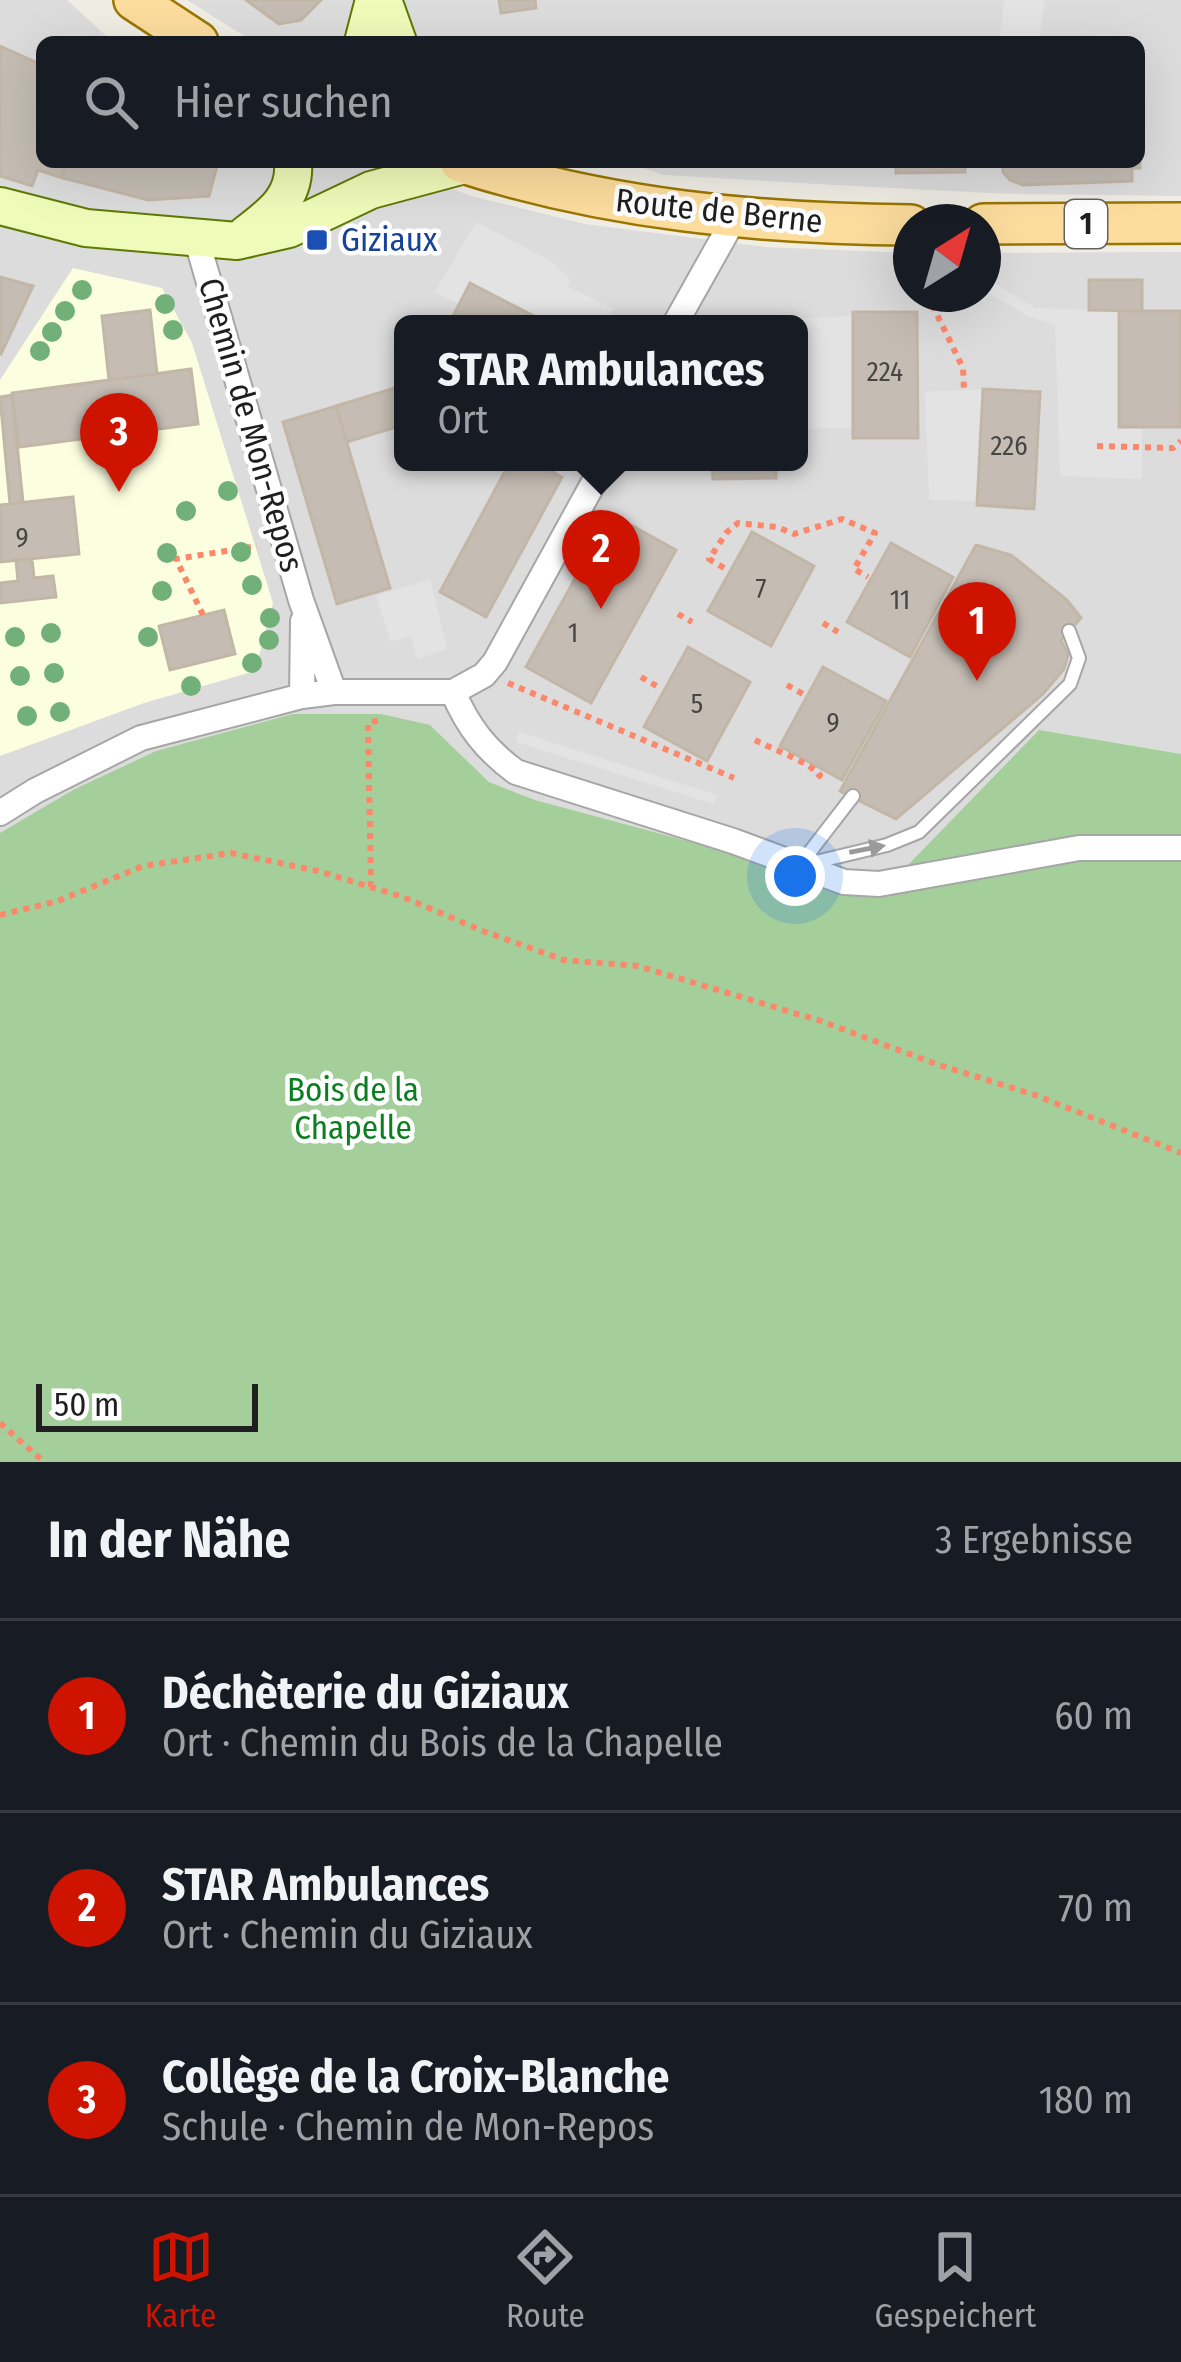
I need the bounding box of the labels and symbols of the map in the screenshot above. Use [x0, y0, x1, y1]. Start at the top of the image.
street label: Route de Berne [614, 180, 824, 242]
road number: 1 [1065, 200, 1107, 248]
north arrow [893, 204, 1001, 312]
place label: Giziaux [341, 220, 438, 260]
marker: Giziaux [304, 227, 330, 253]
street label: Chemin de Mon-Repos [190, 273, 312, 577]
house number: 224 [867, 356, 903, 388]
pin: 3 [80, 393, 158, 492]
house number: 226 [990, 430, 1028, 462]
pin: 2 [562, 510, 640, 609]
house number: 9 [15, 522, 29, 554]
house number: 7 [756, 573, 767, 605]
pin: 1 [938, 582, 1016, 681]
house number: 11 [890, 584, 910, 616]
house number: 1 [568, 617, 578, 649]
house number: 5 [691, 688, 703, 720]
house number: 9 [826, 707, 840, 739]
one-way arrow [849, 839, 887, 858]
your location [765, 846, 825, 906]
park label: Bois de la Chapelle [287, 1070, 419, 1148]
scale bar [36, 1378, 258, 1431]

